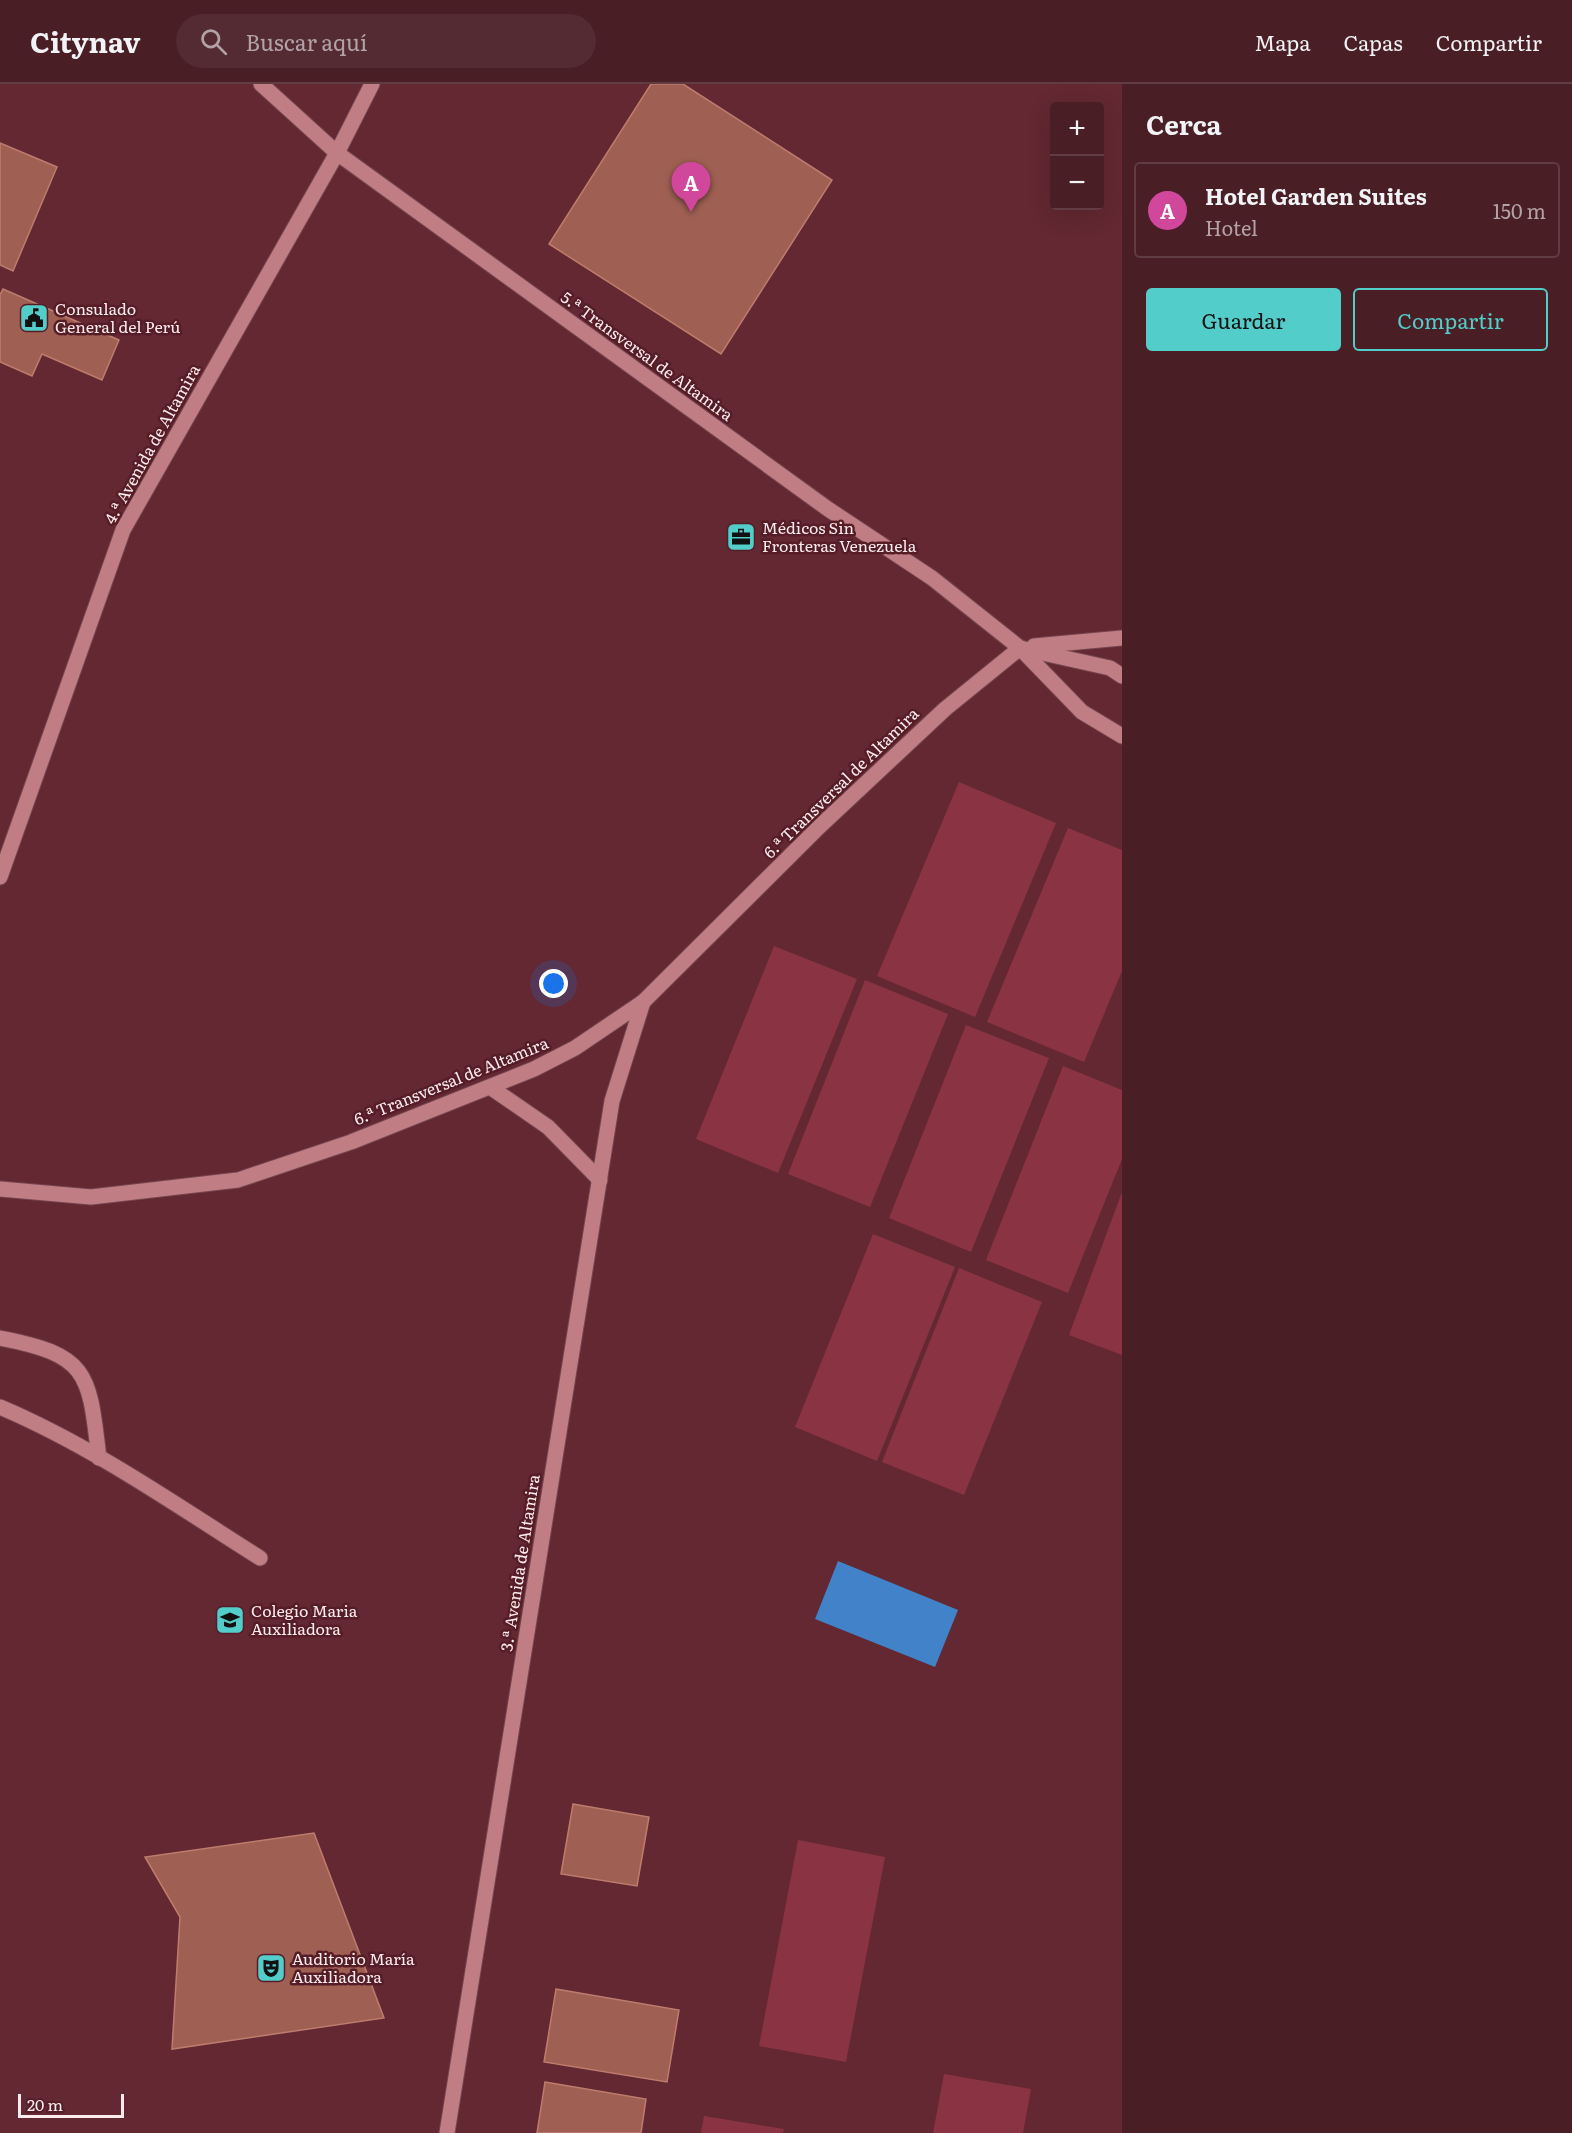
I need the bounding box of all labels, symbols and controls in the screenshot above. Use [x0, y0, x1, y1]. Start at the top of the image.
search box [176, 14, 596, 68]
text: Citynav [30, 20, 140, 62]
icon: search [197, 25, 230, 58]
text: Buscar aquí [245, 25, 367, 58]
text: Mapa [1254, 26, 1311, 57]
text: Capas [1344, 26, 1403, 57]
text: Compartir [1436, 26, 1542, 57]
map controls [1050, 102, 1104, 210]
button: + [1050, 102, 1104, 156]
text: Cerca [1146, 104, 1222, 143]
button: − [1050, 156, 1104, 210]
pin: A [672, 162, 710, 212]
text: Hotel Garden Suites [1205, 179, 1427, 212]
text: A [1160, 195, 1175, 225]
text: 150 m [1493, 195, 1546, 225]
text: Hotel [1205, 212, 1258, 242]
street label: 5.ª Transversal de Altamira [557, 285, 739, 426]
button: Guardar [1146, 288, 1341, 351]
button: Compartir [1353, 288, 1548, 351]
place label: Consulado General del Perú [55, 296, 180, 338]
public building icon: Consulado General del Perú [18, 302, 50, 334]
street label: 4.ª Avenida de Altamira [97, 359, 205, 528]
place label: Médicos Sin Fronteras Venezuela [762, 515, 917, 557]
office icon: Médicos Sin Fronteras Venezuela [725, 521, 757, 553]
street label: 6.ª Transversal de Altamira [757, 701, 924, 863]
your location [539, 969, 568, 998]
street label: 6.ª Transversal de Altamira [350, 1030, 552, 1130]
street label: 3.ª Avenida de Altamira [493, 1472, 545, 1653]
place label: Colegio Maria Auxiliadora [251, 1598, 358, 1640]
school or university icon: Colegio Maria Auxiliadora [214, 1604, 246, 1636]
place label: Auditorio María Auxiliadora [292, 1946, 415, 1988]
theatre icon: Auditorio María Auxiliadora [255, 1952, 287, 1984]
scale bar [18, 2091, 124, 2118]
text: 20 m [27, 2092, 63, 2116]

